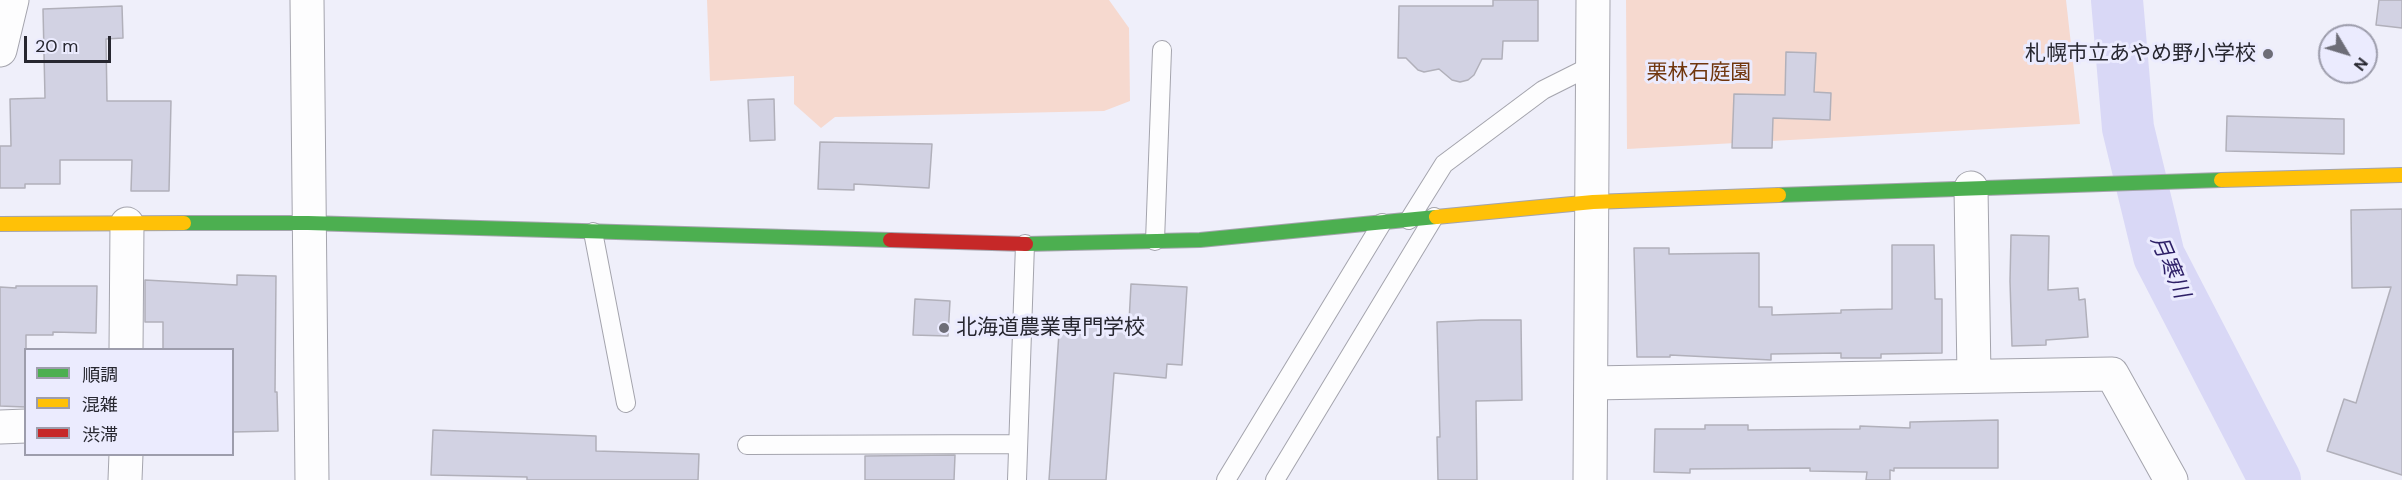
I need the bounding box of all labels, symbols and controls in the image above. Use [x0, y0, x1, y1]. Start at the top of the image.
scale bar [27, 24, 114, 62]
north arrow [2318, 24, 2378, 84]
text: 20 m [35, 34, 78, 58]
place label: 札幌市立あやめ野小学校 [2025, 41, 2256, 67]
marker: 札幌市立あやめ野小学校 [2261, 47, 2275, 61]
text: N [2349, 53, 2373, 75]
park label: 栗林石庭園 [1647, 60, 1751, 86]
water label: 月寒川 [2144, 231, 2194, 303]
place label: 北海道農業専門学校 [956, 315, 1145, 341]
marker: 北海道農業専門学校 [937, 321, 951, 335]
legend [24, 348, 234, 456]
text: 順調 [82, 363, 118, 387]
text: 混雑 [82, 393, 118, 417]
text: 渋滞 [82, 423, 118, 447]

